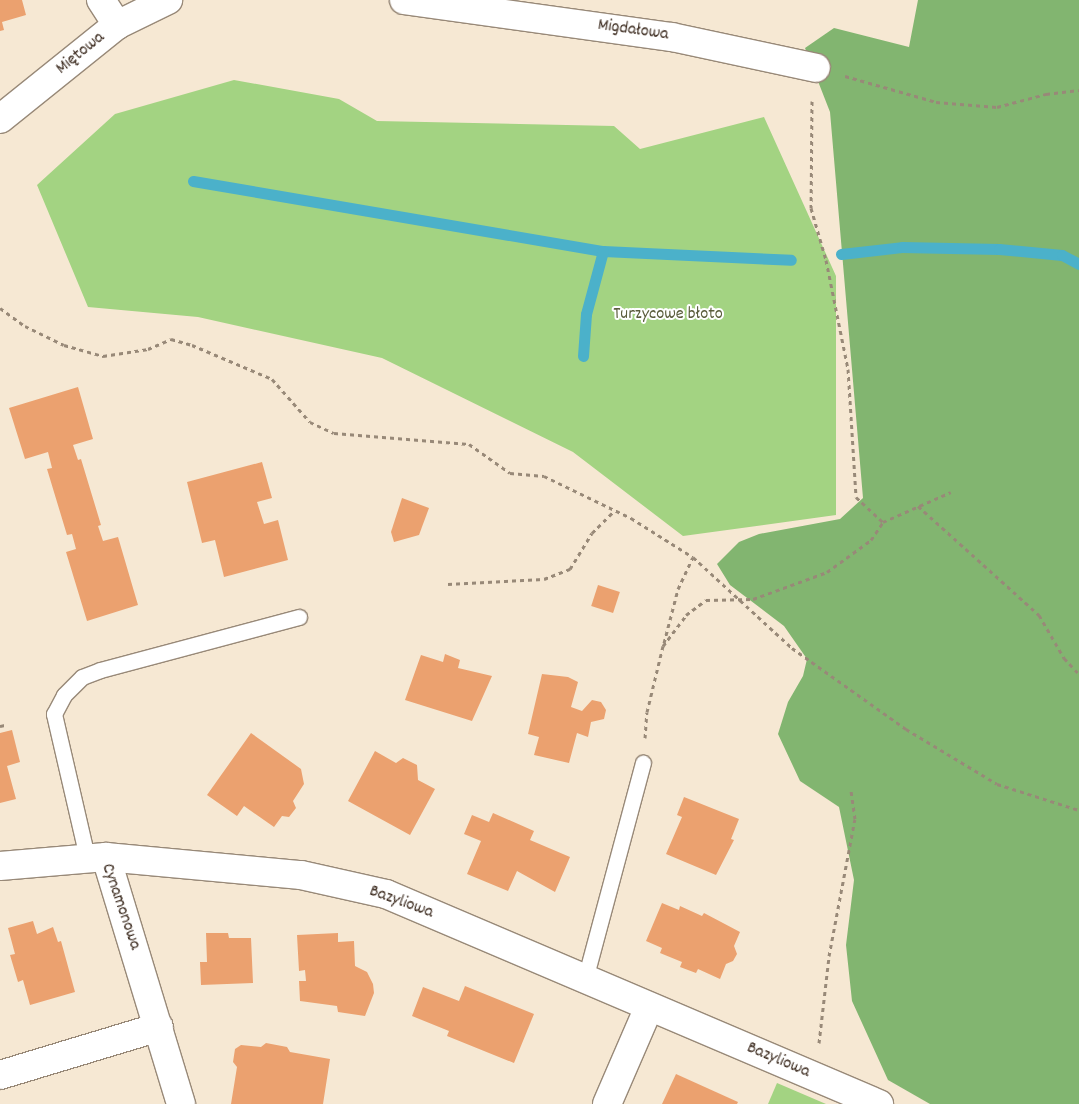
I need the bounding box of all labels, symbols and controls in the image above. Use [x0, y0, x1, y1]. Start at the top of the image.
street label: Migdałowa [596, 15, 670, 47]
street label: Miętowa [52, 28, 110, 80]
park label: Turzycowe błoto [613, 304, 723, 326]
street label: Cynamonowa [95, 861, 145, 953]
street label: Bazyliowa [366, 881, 436, 925]
street label: Bazyliowa [743, 1038, 813, 1084]

